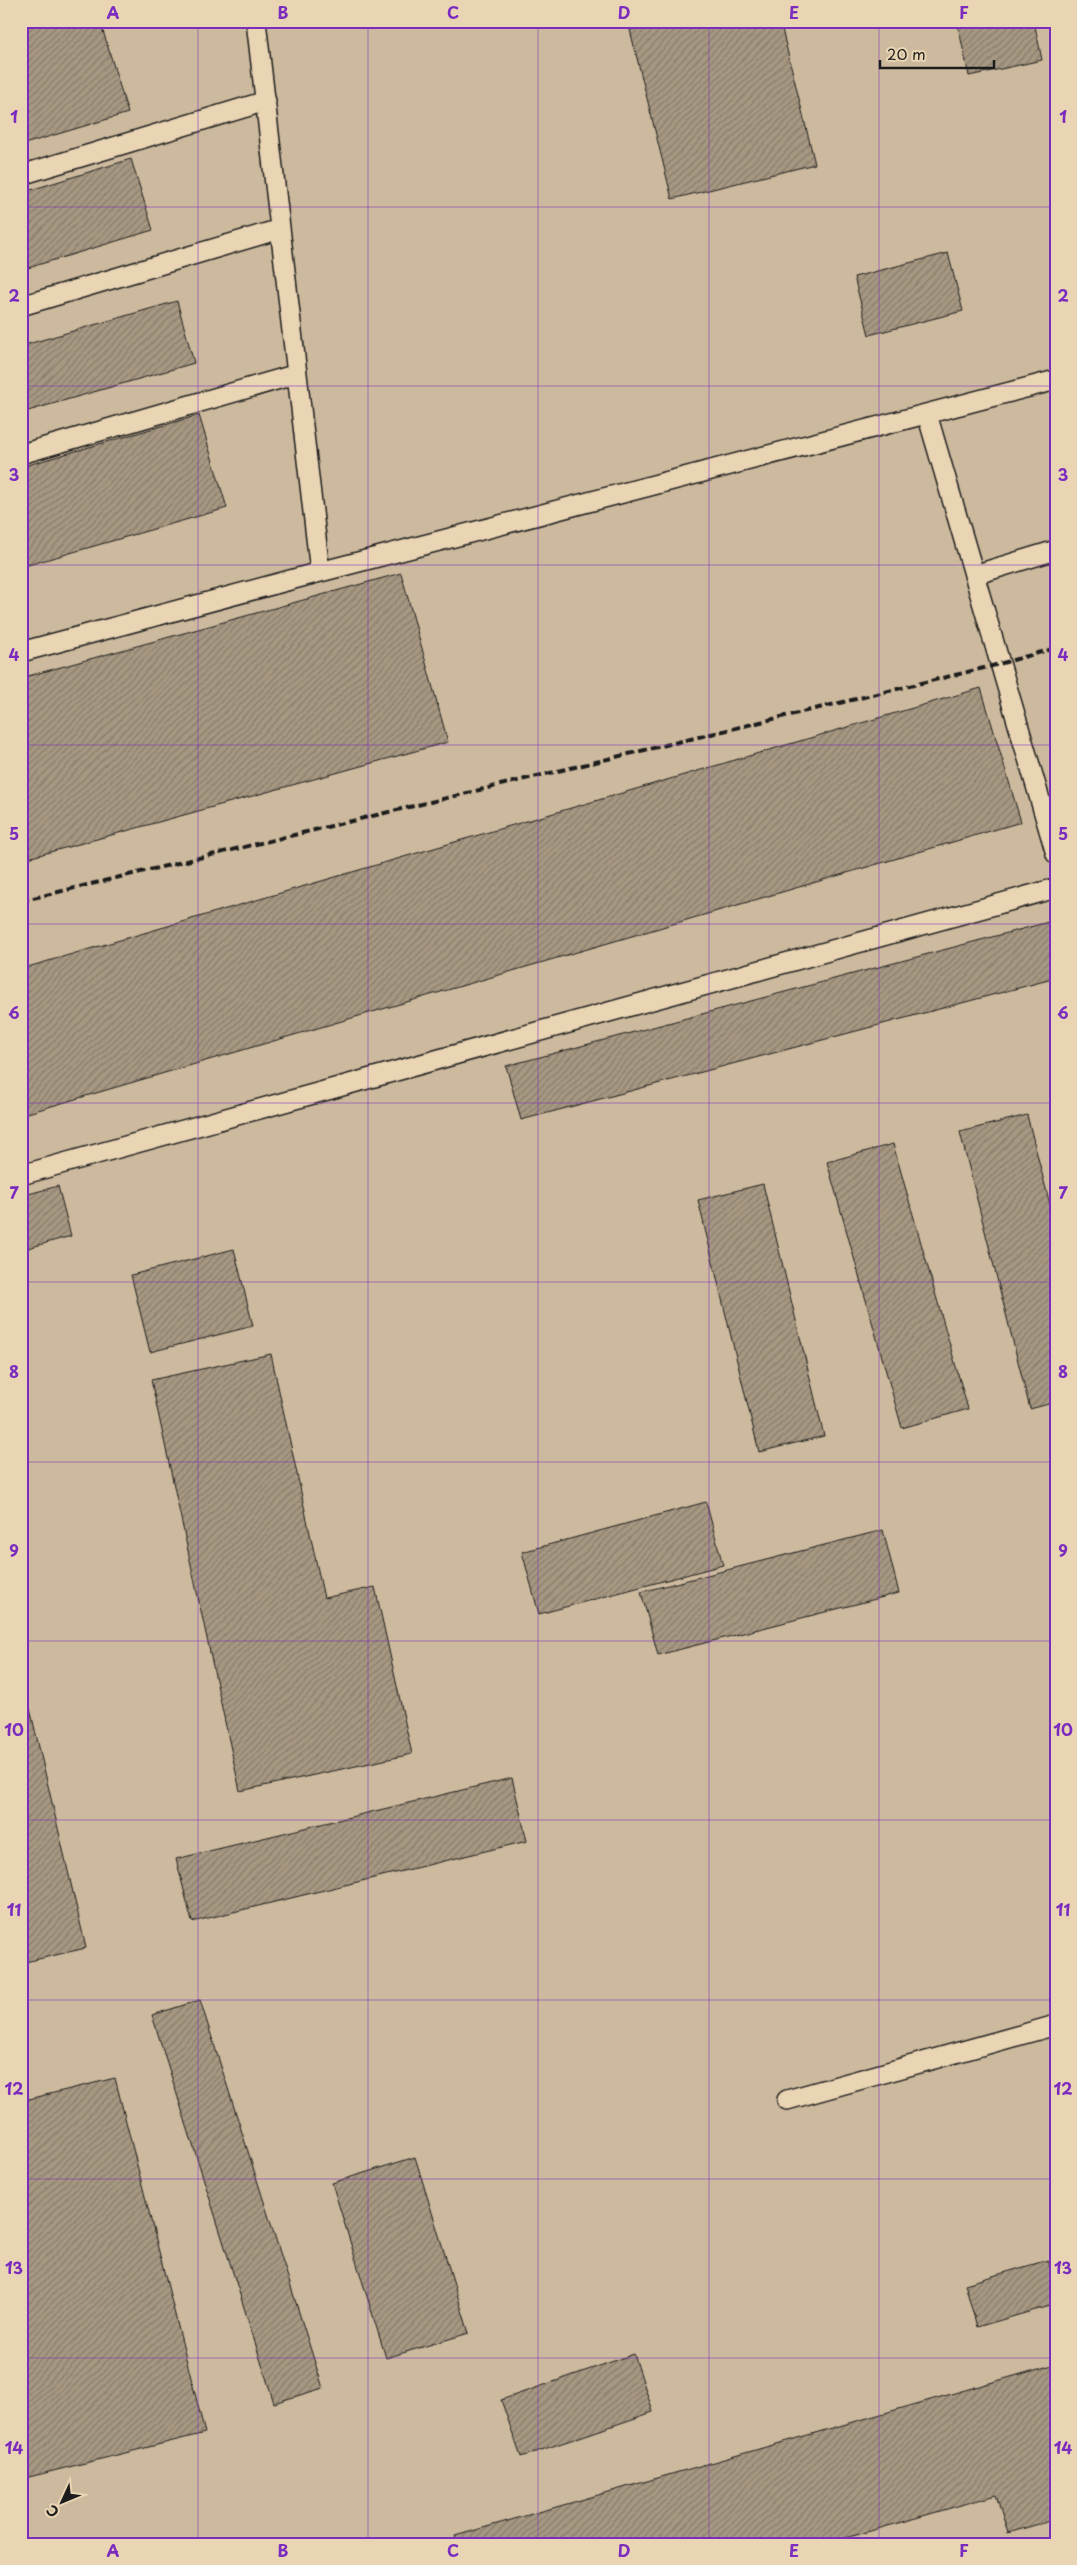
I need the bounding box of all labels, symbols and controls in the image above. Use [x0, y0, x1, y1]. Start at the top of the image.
text: A [107, 0, 120, 24]
text: B [278, 0, 289, 24]
text: C [447, 0, 459, 24]
text: D [618, 0, 630, 24]
text: E [789, 0, 799, 24]
text: F [959, 0, 969, 24]
scale bar [880, 38, 993, 70]
text: 20 m [887, 42, 926, 65]
text: 1 [10, 104, 18, 128]
text: 1 [1059, 104, 1067, 128]
text: 2 [8, 283, 20, 307]
text: 2 [1057, 283, 1069, 307]
text: 3 [9, 462, 19, 486]
text: 3 [1058, 462, 1068, 486]
text: 4 [9, 642, 20, 666]
text: 4 [1058, 642, 1069, 666]
text: 5 [9, 821, 19, 845]
text: 5 [1058, 821, 1068, 845]
text: 6 [8, 1000, 20, 1024]
text: 6 [1057, 1000, 1069, 1024]
text: 7 [9, 1180, 19, 1204]
text: 7 [1058, 1180, 1068, 1204]
text: 8 [9, 1359, 19, 1383]
text: 8 [1058, 1359, 1068, 1383]
text: 9 [9, 1538, 19, 1562]
text: 9 [1058, 1538, 1068, 1562]
text: 10 [4, 1717, 24, 1741]
text: 10 [1053, 1717, 1073, 1741]
text: 11 [7, 1897, 21, 1921]
text: 11 [1056, 1897, 1070, 1921]
text: 12 [5, 2076, 23, 2100]
text: 12 [1054, 2076, 1072, 2100]
text: 13 [5, 2255, 23, 2279]
text: 13 [1054, 2255, 1072, 2279]
text: 14 [5, 2435, 23, 2459]
text: 14 [1054, 2435, 1072, 2459]
north arrow [38, 2478, 88, 2528]
text: С [41, 2500, 63, 2522]
text: A [107, 2538, 120, 2562]
text: B [278, 2538, 289, 2562]
text: C [447, 2538, 459, 2562]
text: D [618, 2538, 630, 2562]
text: E [789, 2538, 799, 2562]
text: F [959, 2538, 969, 2562]

